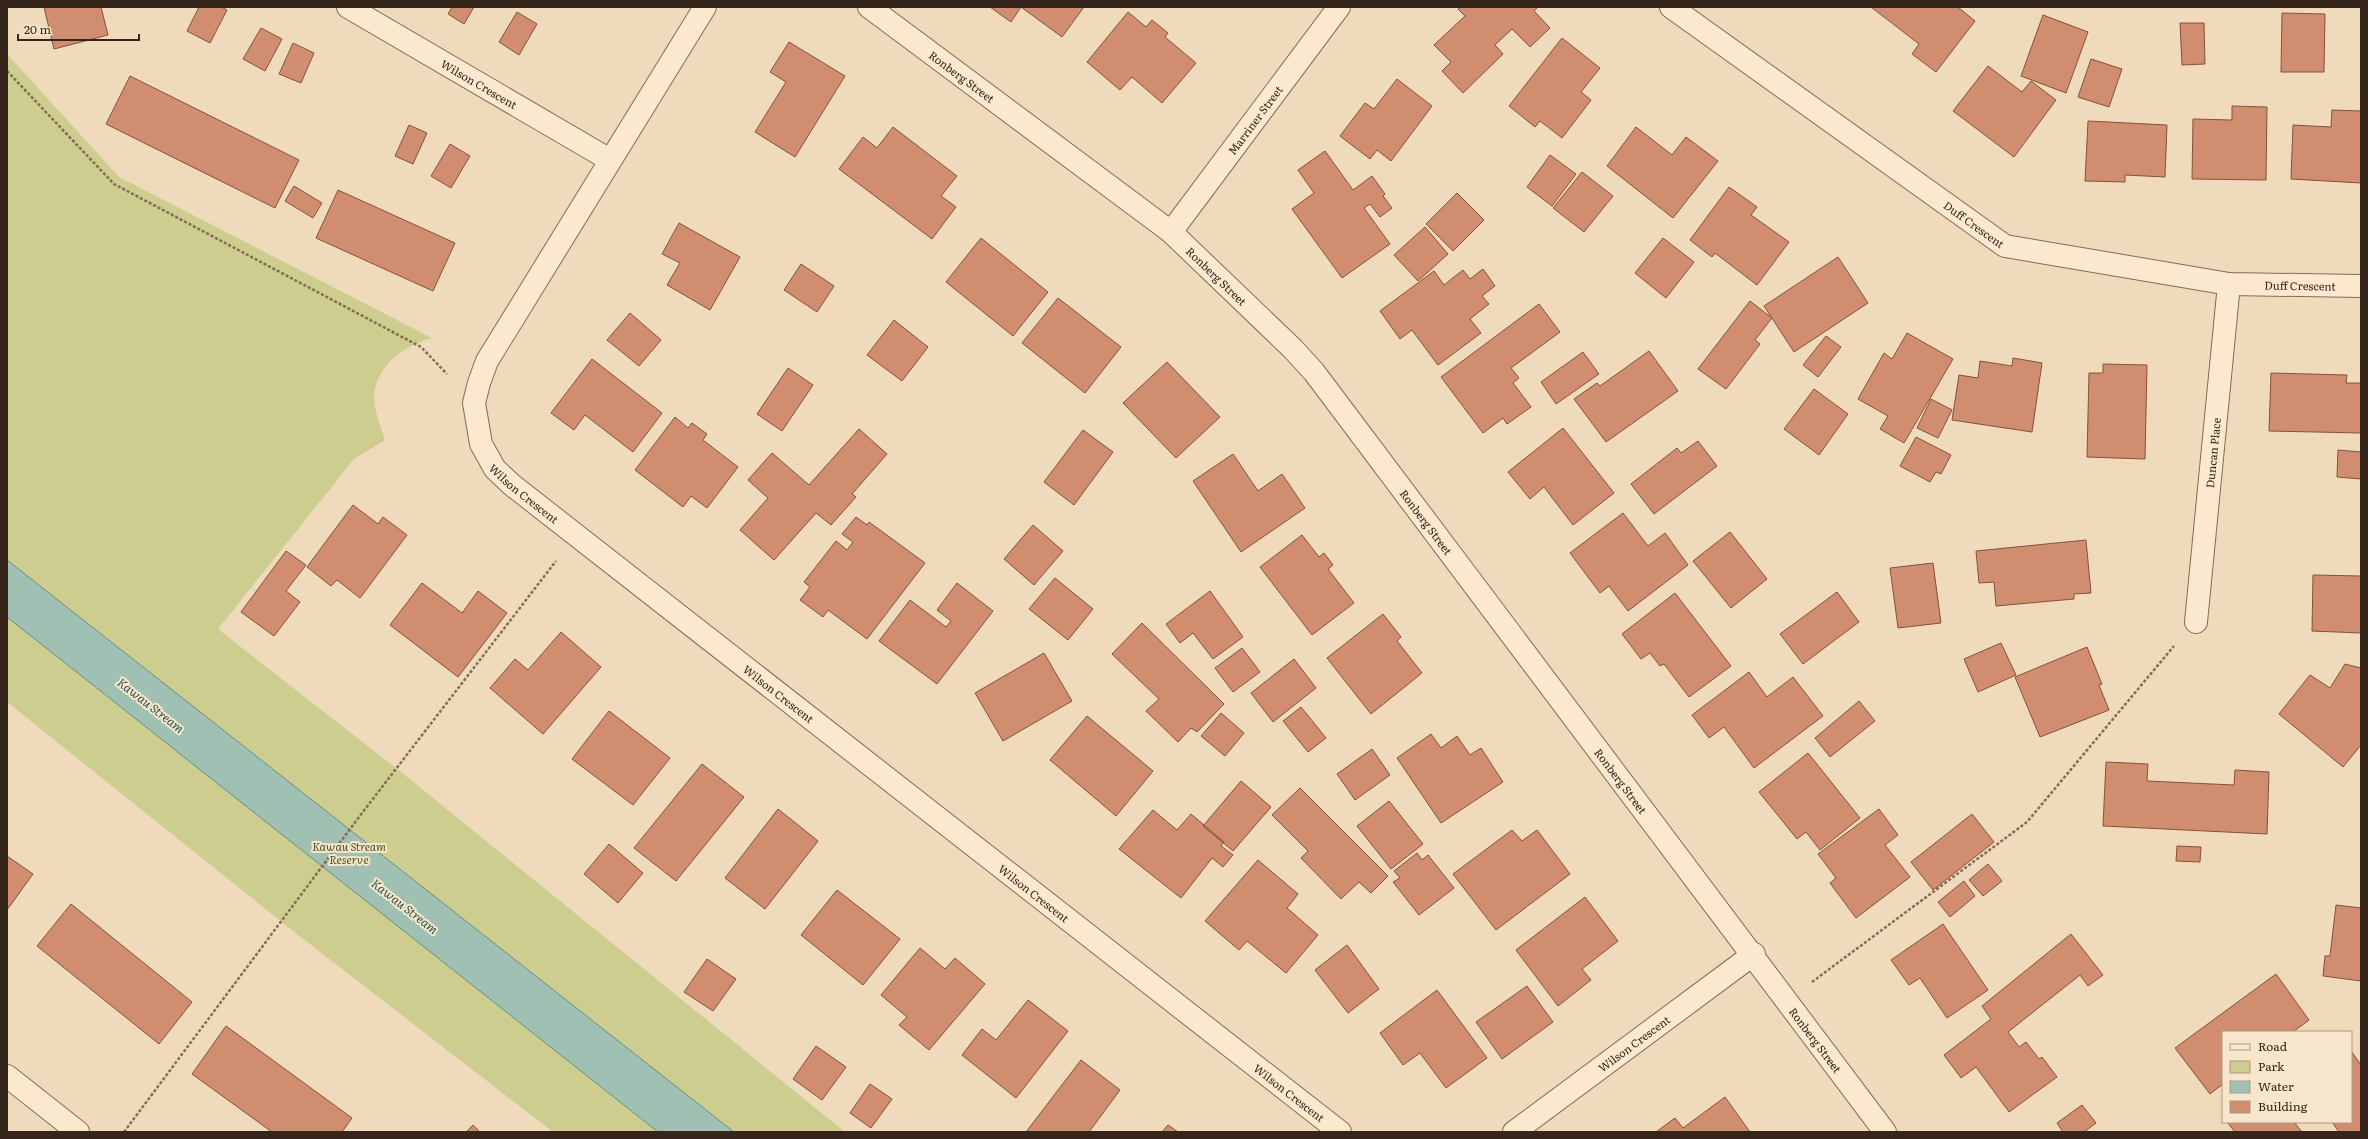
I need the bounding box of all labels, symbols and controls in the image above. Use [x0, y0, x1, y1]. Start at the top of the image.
scale bar [18, 16, 139, 42]
text: 20 m [24, 20, 51, 38]
street label: Ronberg Street [926, 46, 999, 106]
street label: Wilson Crescent [438, 55, 521, 112]
street label: Marriner Street [1224, 82, 1286, 158]
street label: Duff Crescent [1941, 197, 2008, 252]
street label: Ronberg Street [1183, 243, 1251, 309]
street label: Duff Crescent [2264, 277, 2336, 294]
street label: Duncan Place [2201, 417, 2224, 489]
street label: Wilson Crescent [486, 460, 563, 527]
street label: Ronberg Street [1397, 486, 1457, 558]
street label: Wilson Crescent [740, 661, 818, 727]
water label: Kawau Stream [114, 673, 189, 737]
street label: Ronberg Street [1591, 745, 1651, 817]
park label: Kawau Stream Reserve [312, 838, 386, 867]
street label: Wilson Crescent [995, 860, 1073, 926]
water label: Kawau Stream [368, 874, 443, 938]
street label: Ronberg Street [1786, 1004, 1846, 1076]
street label: Wilson Crescent [1594, 1011, 1673, 1075]
legend [2222, 1031, 2352, 1123]
text: Road [2258, 1037, 2288, 1055]
text: Park [2258, 1057, 2285, 1075]
street label: Wilson Crescent [1251, 1060, 1329, 1126]
text: Water [2258, 1077, 2294, 1095]
text: Building [2258, 1097, 2308, 1115]

